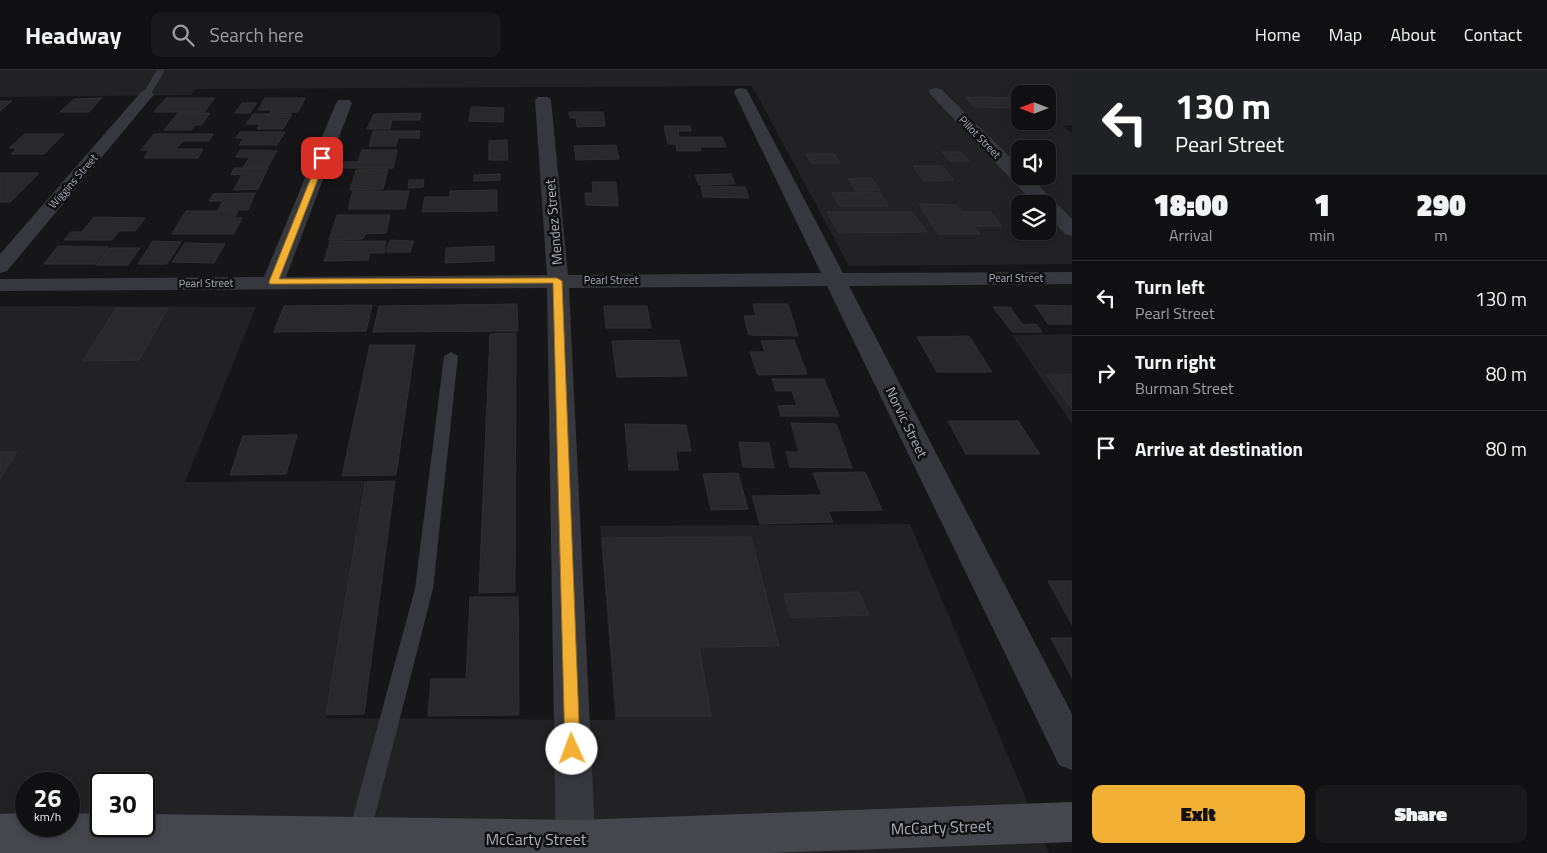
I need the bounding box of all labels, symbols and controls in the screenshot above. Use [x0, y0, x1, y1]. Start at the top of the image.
search box [151, 12, 501, 57]
text: Headway [25, 17, 121, 53]
text: Search here [209, 20, 304, 49]
icon: search [169, 21, 197, 49]
text: Home [1255, 21, 1301, 48]
text: Map [1329, 21, 1362, 48]
text: About [1390, 21, 1436, 48]
text: Contact [1464, 21, 1522, 48]
text: 130 m [1175, 79, 1271, 133]
north arrow [1011, 85, 1056, 130]
map controls [1011, 85, 1056, 240]
icon: left [1092, 90, 1157, 155]
street label: Pillot Street [955, 112, 1005, 162]
text: Pearl Street [1175, 127, 1284, 161]
pin [301, 137, 343, 179]
button: sound [1011, 140, 1056, 185]
icon: arrive [308, 144, 336, 172]
street label: Wiggins Street [45, 150, 101, 212]
street label: Mendez Street [539, 178, 567, 266]
text: 18:00 [1153, 182, 1228, 228]
text: 1 [1314, 182, 1330, 228]
text: 290 [1416, 182, 1466, 228]
button: layers [1011, 195, 1056, 240]
text: Arrival [1169, 223, 1212, 247]
text: min [1309, 223, 1335, 247]
text: m [1434, 223, 1448, 247]
street label: Pearl Street [989, 270, 1043, 286]
street label: Pearl Street [584, 272, 638, 288]
text: Turn left [1135, 272, 1205, 301]
street label: Pearl Street [179, 275, 234, 291]
icon: left [1092, 284, 1120, 312]
text: 130 m [1475, 284, 1527, 313]
text: Pearl Street [1135, 301, 1215, 325]
text: Turn right [1135, 347, 1216, 376]
icon: right [1092, 359, 1120, 387]
text: 80 m [1486, 359, 1527, 388]
text: Burman Street [1135, 376, 1234, 400]
street label: Norvic Street [881, 383, 933, 461]
icon: arrive [1092, 434, 1120, 462]
text: Arrive at destination [1135, 434, 1303, 463]
text: 80 m [1486, 434, 1527, 463]
position arrow [545, 722, 597, 774]
speed limit sign: 30 [90, 772, 155, 837]
text: 26 [33, 779, 62, 817]
button: Exit [1092, 785, 1305, 843]
button: Share [1315, 785, 1527, 843]
text: km/h [34, 807, 61, 826]
street label: McCarty Street [890, 813, 992, 841]
street label: McCarty Street [486, 827, 587, 851]

